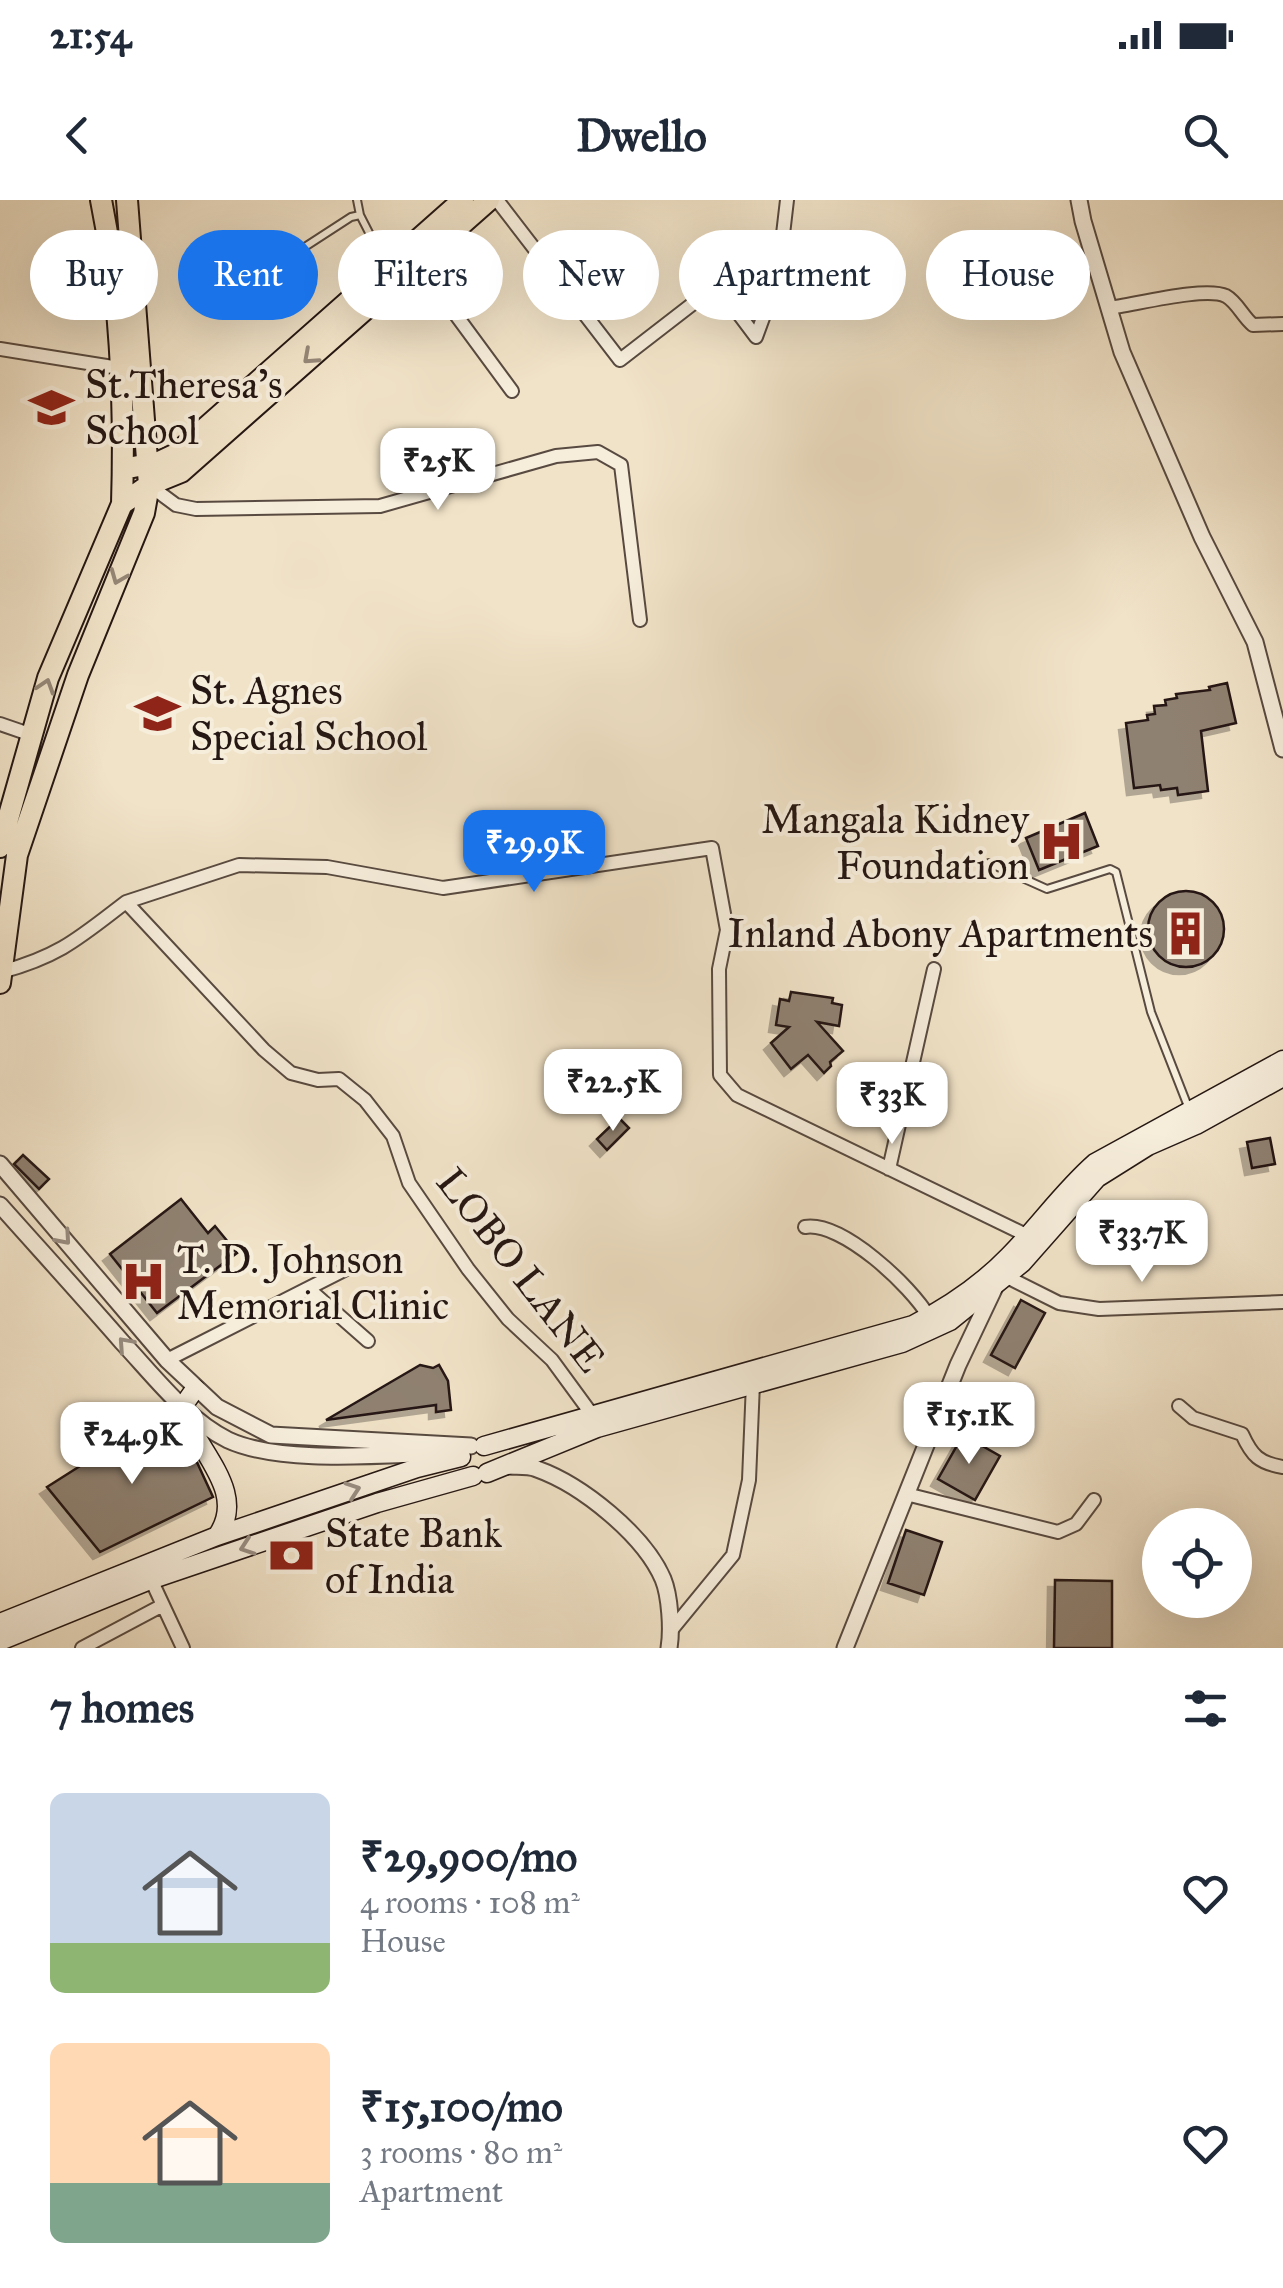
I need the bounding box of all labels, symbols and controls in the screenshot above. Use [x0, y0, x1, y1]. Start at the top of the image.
text: 21:54 [50, 12, 131, 58]
icon: back [50, 108, 105, 163]
text: Dwello [576, 108, 707, 163]
icon: search [1178, 108, 1233, 163]
chip: Buy [30, 230, 158, 320]
chip: Rent [178, 230, 318, 320]
chip: Filters [338, 230, 503, 320]
chip: New [523, 230, 659, 320]
chip: Apartment [679, 230, 906, 320]
chip: House [926, 230, 1090, 320]
one-way arrow [303, 345, 322, 363]
place label: St.Theresa's School [85, 360, 282, 455]
school or university icon: St.Theresa's School [28, 383, 76, 431]
pin: ₹25K [379, 428, 497, 513]
text: ₹25K [402, 441, 474, 480]
one-way arrow [109, 567, 129, 585]
place label: St. Agnes Special School [190, 666, 428, 761]
one-way arrow [35, 679, 55, 696]
school or university icon: St. Agnes Special School [133, 689, 181, 737]
place label: Mangala Kidney Foundation [761, 795, 1030, 890]
pin: ₹29.9K [453, 810, 615, 895]
hospital icon: Mangala Kidney Foundation [1038, 818, 1086, 866]
text: ₹29.9K [485, 823, 583, 862]
place label: Inland Abony Apartments [728, 909, 1153, 958]
building icon: Inland Abony Apartments [1162, 909, 1210, 957]
pin: ₹22.5K [532, 1049, 694, 1134]
text: ₹22.5K [566, 1062, 660, 1101]
pin: ₹33K [833, 1062, 951, 1147]
text: ₹33K [859, 1075, 925, 1114]
street label: LOBO LANE [426, 1158, 616, 1382]
pin: ₹33.7K [1061, 1200, 1223, 1285]
text: ₹33.7K [1098, 1213, 1186, 1252]
one-way arrow [52, 1226, 70, 1244]
place label: T. D. Johnson Memorial Clinic [177, 1235, 449, 1330]
hospital icon: T. D. Johnson Memorial Clinic [120, 1258, 168, 1306]
one-way arrow [118, 1337, 136, 1356]
pin: ₹15.1K [888, 1382, 1050, 1467]
text: ₹15.1K [926, 1395, 1012, 1434]
pin: ₹24.9K [51, 1402, 213, 1487]
text: ₹24.9K [82, 1415, 182, 1454]
one-way arrow [344, 1482, 361, 1502]
map controls [1142, 1508, 1252, 1618]
button: locate [1142, 1508, 1252, 1618]
place label: State Bank of India [325, 1509, 502, 1604]
bank icon: State Bank of India [268, 1532, 316, 1580]
one-way arrow [239, 1536, 256, 1556]
icon: filters [1178, 1681, 1233, 1736]
text: 7 homes [50, 1682, 194, 1734]
text: ₹29,900/mo [360, 1831, 577, 1883]
icon: home [130, 1833, 250, 1953]
icon: heart [1178, 1866, 1233, 1921]
text: 4 rooms · 108 m² [360, 1883, 580, 1922]
text: House [360, 1922, 446, 1961]
text: ₹15,100/mo [360, 2081, 563, 2133]
icon: home [130, 2083, 250, 2203]
icon: heart [1178, 2116, 1233, 2171]
text: 3 rooms · 80 m² [360, 2133, 562, 2172]
text: Apartment [360, 2172, 503, 2211]

